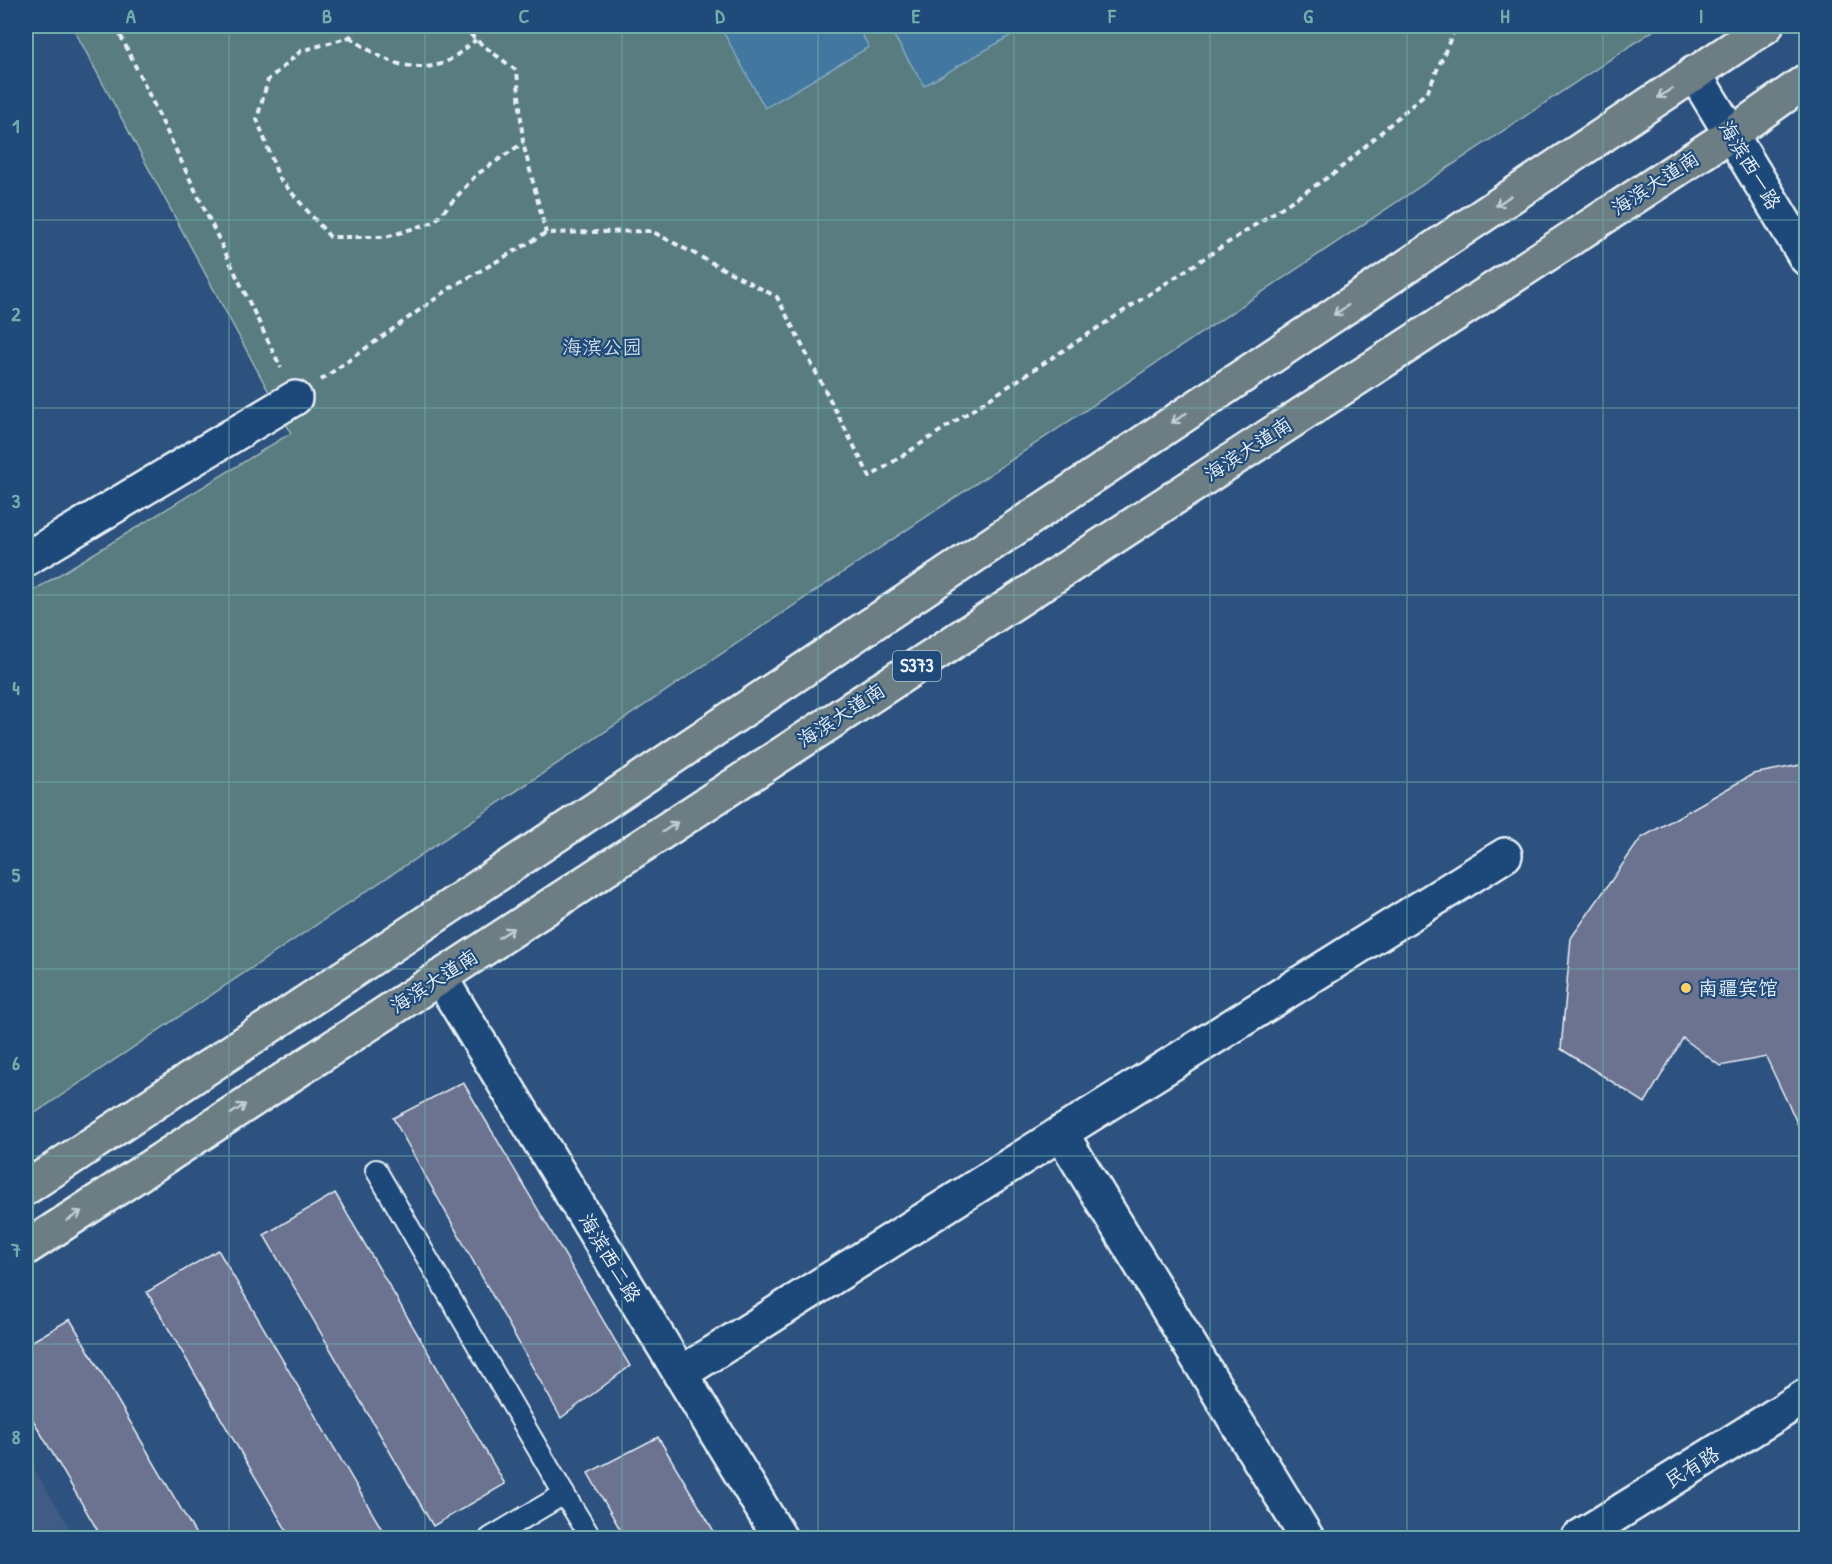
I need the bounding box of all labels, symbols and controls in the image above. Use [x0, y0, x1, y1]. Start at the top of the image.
text: A [126, 2, 136, 29]
text: B [322, 2, 332, 29]
text: C [519, 2, 530, 29]
text: D [715, 2, 725, 29]
text: E [912, 2, 921, 29]
text: F [1107, 2, 1117, 29]
text: G [1303, 2, 1313, 29]
text: H [1500, 2, 1510, 29]
text: I [1699, 2, 1703, 29]
one-way arrow [1656, 86, 1673, 99]
text: 1 [12, 112, 20, 139]
street label: 海滨西一路 [1713, 115, 1788, 215]
street label: 海滨大道南 [1605, 144, 1704, 221]
one-way arrow [1495, 195, 1511, 207]
text: 2 [11, 300, 21, 327]
one-way arrow [1333, 304, 1349, 316]
park label: 海滨公园 [562, 333, 642, 360]
street label: 海滨大道南 [1198, 410, 1297, 487]
one-way arrow [1171, 412, 1187, 424]
text: 3 [12, 487, 21, 514]
road number: S373 [893, 651, 941, 681]
text: 4 [12, 674, 20, 701]
street label: 海滨大道南 [791, 676, 890, 753]
one-way arrow [661, 821, 677, 833]
text: 5 [12, 861, 21, 888]
one-way arrow [498, 927, 515, 940]
street label: 海滨大道南 [384, 942, 483, 1019]
place label: 南疆宾馆 [1698, 974, 1778, 1001]
marker: 南疆宾馆 [1679, 981, 1693, 995]
text: 6 [12, 1049, 20, 1076]
one-way arrow [229, 1103, 245, 1115]
street label: 海滨西二路 [573, 1208, 648, 1308]
one-way arrow [66, 1210, 82, 1222]
text: 7 [10, 1236, 21, 1263]
text: 8 [12, 1423, 21, 1450]
street label: 民有路 [1659, 1439, 1725, 1494]

